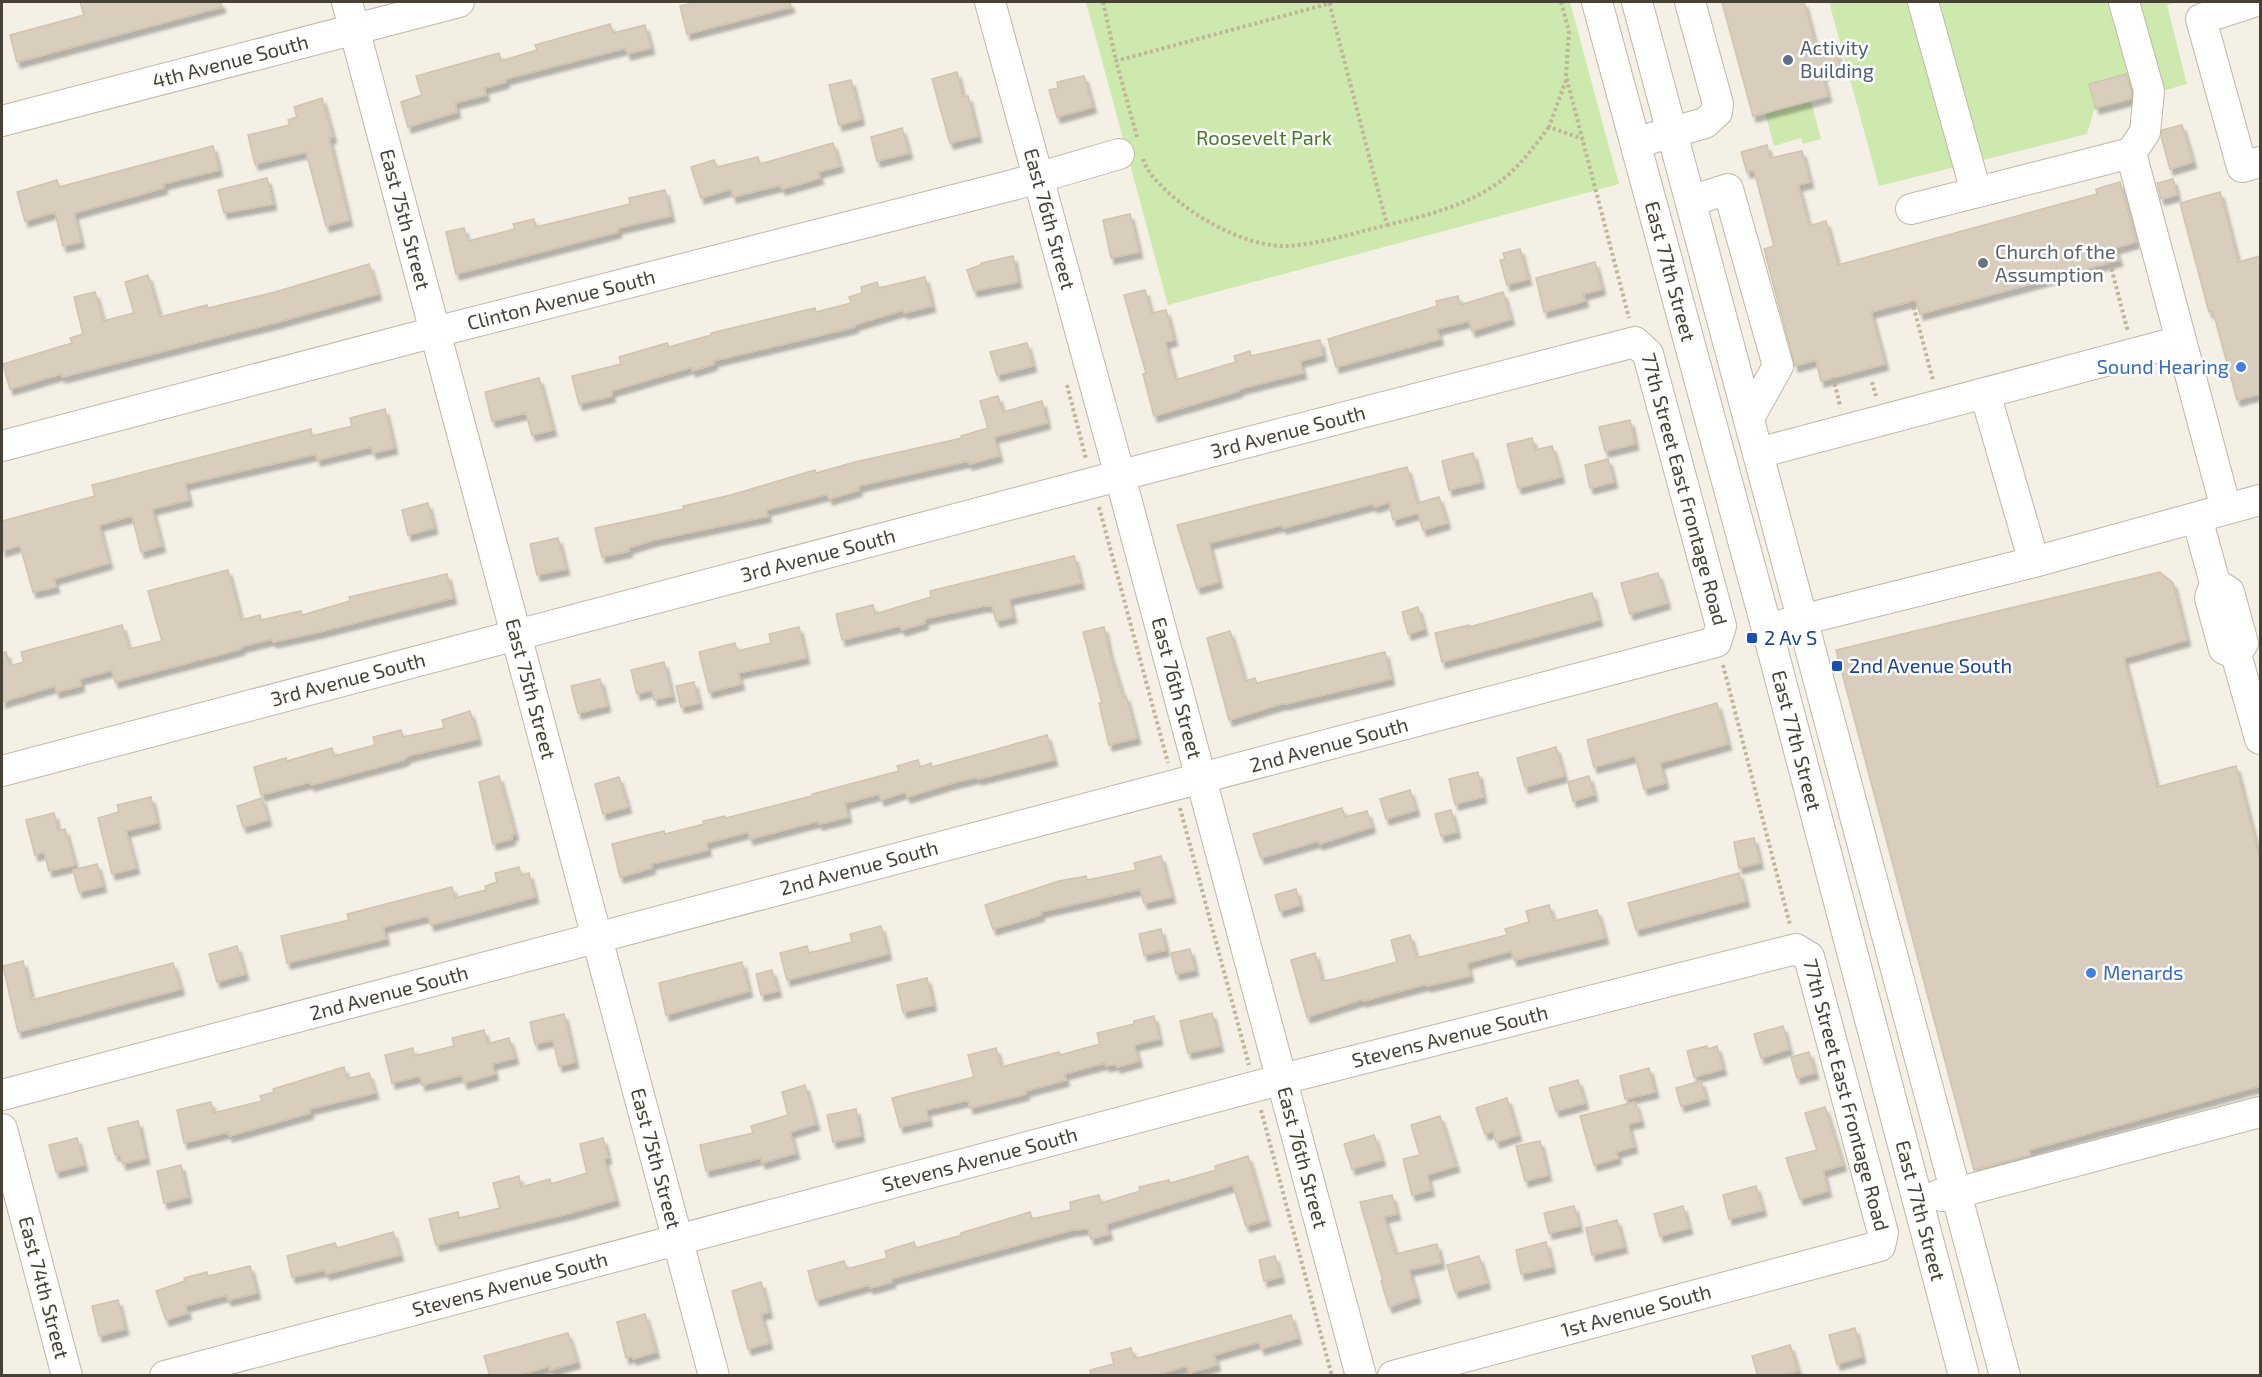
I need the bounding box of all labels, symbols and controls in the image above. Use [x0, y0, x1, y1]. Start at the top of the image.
street label: 4th Avenue South [150, 29, 311, 92]
place label: Activity Building [1800, 35, 1874, 82]
marker: Activity Building [1781, 53, 1795, 67]
park label: Roosevelt Park [1196, 125, 1332, 149]
street label: East 76th Street [1020, 145, 1081, 292]
street label: East 75th Street [376, 146, 436, 293]
street label: East 77th Street [1641, 198, 1702, 344]
place label: Church of the Assumption [1995, 239, 2116, 286]
marker: Church of the Assumption [1976, 256, 1990, 270]
street label: Clinton Avenue South [464, 263, 658, 334]
street label: 77th Street East Frontage Road [1637, 350, 1733, 628]
place label: Sound Hearing [2097, 354, 2229, 378]
marker: Sound Hearing [2234, 360, 2248, 374]
street label: 3rd Avenue South [1208, 399, 1368, 463]
street label: 3rd Avenue South [738, 522, 898, 586]
street label: East 76th Street [1147, 614, 1208, 762]
street label: East 75th Street [501, 616, 562, 762]
place label: 2 Av S [1764, 625, 1817, 649]
marker: 2 Av S [1745, 631, 1759, 645]
street label: 3rd Avenue South [268, 647, 428, 711]
place label: 2nd Avenue South [1849, 653, 2012, 677]
marker: 2nd Avenue South [1830, 659, 1844, 673]
street label: East 77th Street [1767, 667, 1827, 813]
street label: 2nd Avenue South [1247, 711, 1411, 777]
street label: 2nd Avenue South [777, 834, 941, 900]
street label: 77th Street East Frontage Road [1799, 956, 1895, 1233]
street label: 2nd Avenue South [307, 959, 471, 1025]
place label: Menards [2103, 960, 2183, 984]
marker: Menards [2084, 966, 2098, 980]
street label: Stevens Avenue South [1349, 999, 1550, 1072]
street label: East 76th Street [1273, 1084, 1334, 1231]
street label: East 75th Street [627, 1085, 687, 1232]
street label: Stevens Avenue South [879, 1121, 1080, 1196]
street label: East 77th Street [1891, 1137, 1951, 1283]
street label: East 74th Street [14, 1214, 75, 1362]
street label: Stevens Avenue South [409, 1246, 610, 1321]
street label: 1st Avenue South [1558, 1278, 1713, 1342]

